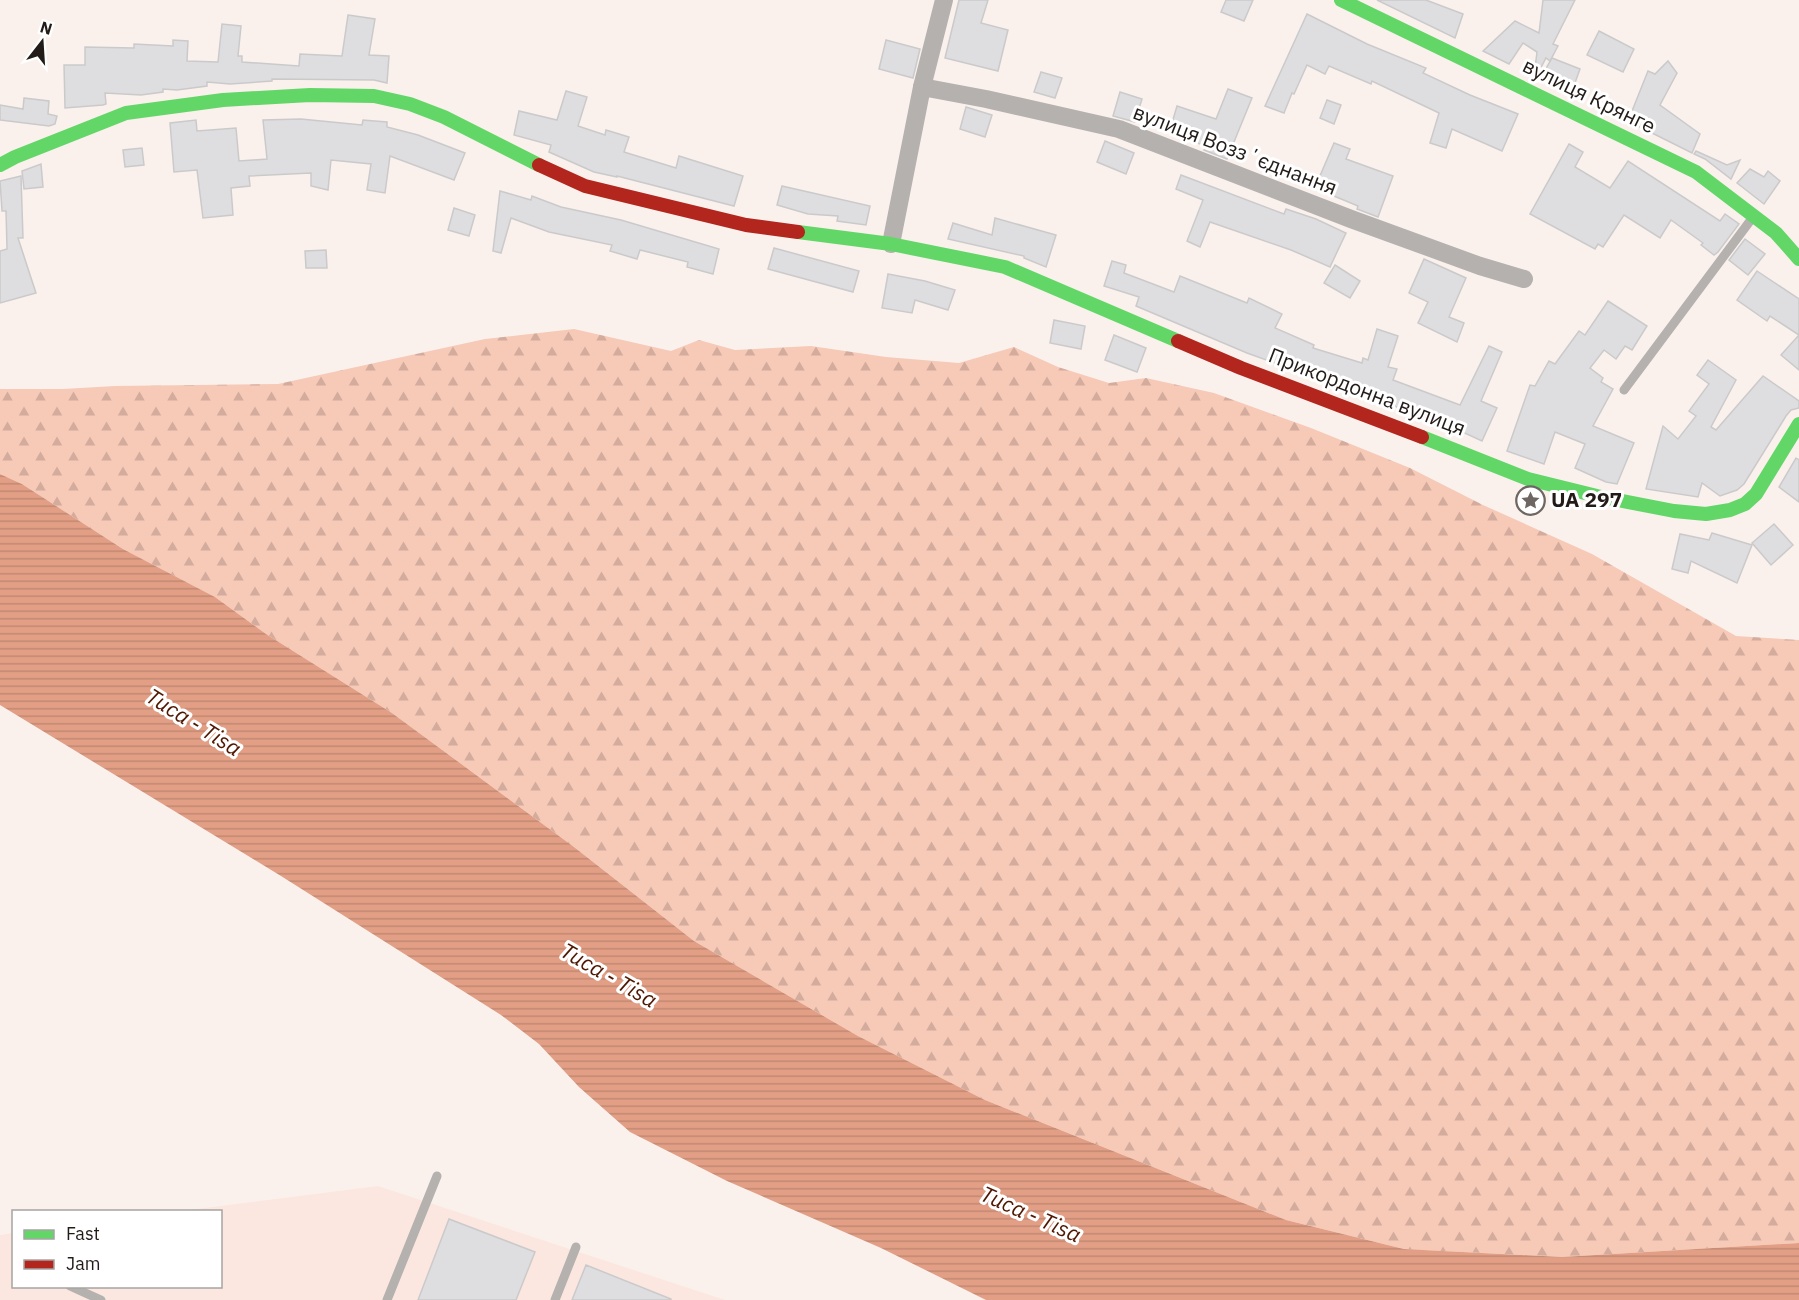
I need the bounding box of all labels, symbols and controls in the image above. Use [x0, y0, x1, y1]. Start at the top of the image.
north arrow [12, 12, 72, 72]
text: N [38, 16, 55, 39]
street label: вулиця Крянге [1518, 51, 1661, 139]
street label: вулиця Воззʼєднання [1129, 97, 1341, 201]
street label: Прикордонна вулиця [1265, 341, 1470, 442]
place icon: UA 297 [1514, 484, 1546, 516]
place label: UA 297 [1551, 485, 1622, 513]
water label: Тиса - Tisa [141, 681, 247, 762]
water label: Тиса - Tisa [556, 935, 663, 1014]
water label: Тиса - Tisa [976, 1179, 1086, 1249]
legend [12, 1210, 222, 1288]
text: Fast [66, 1222, 100, 1245]
text: Jam [66, 1252, 101, 1275]

